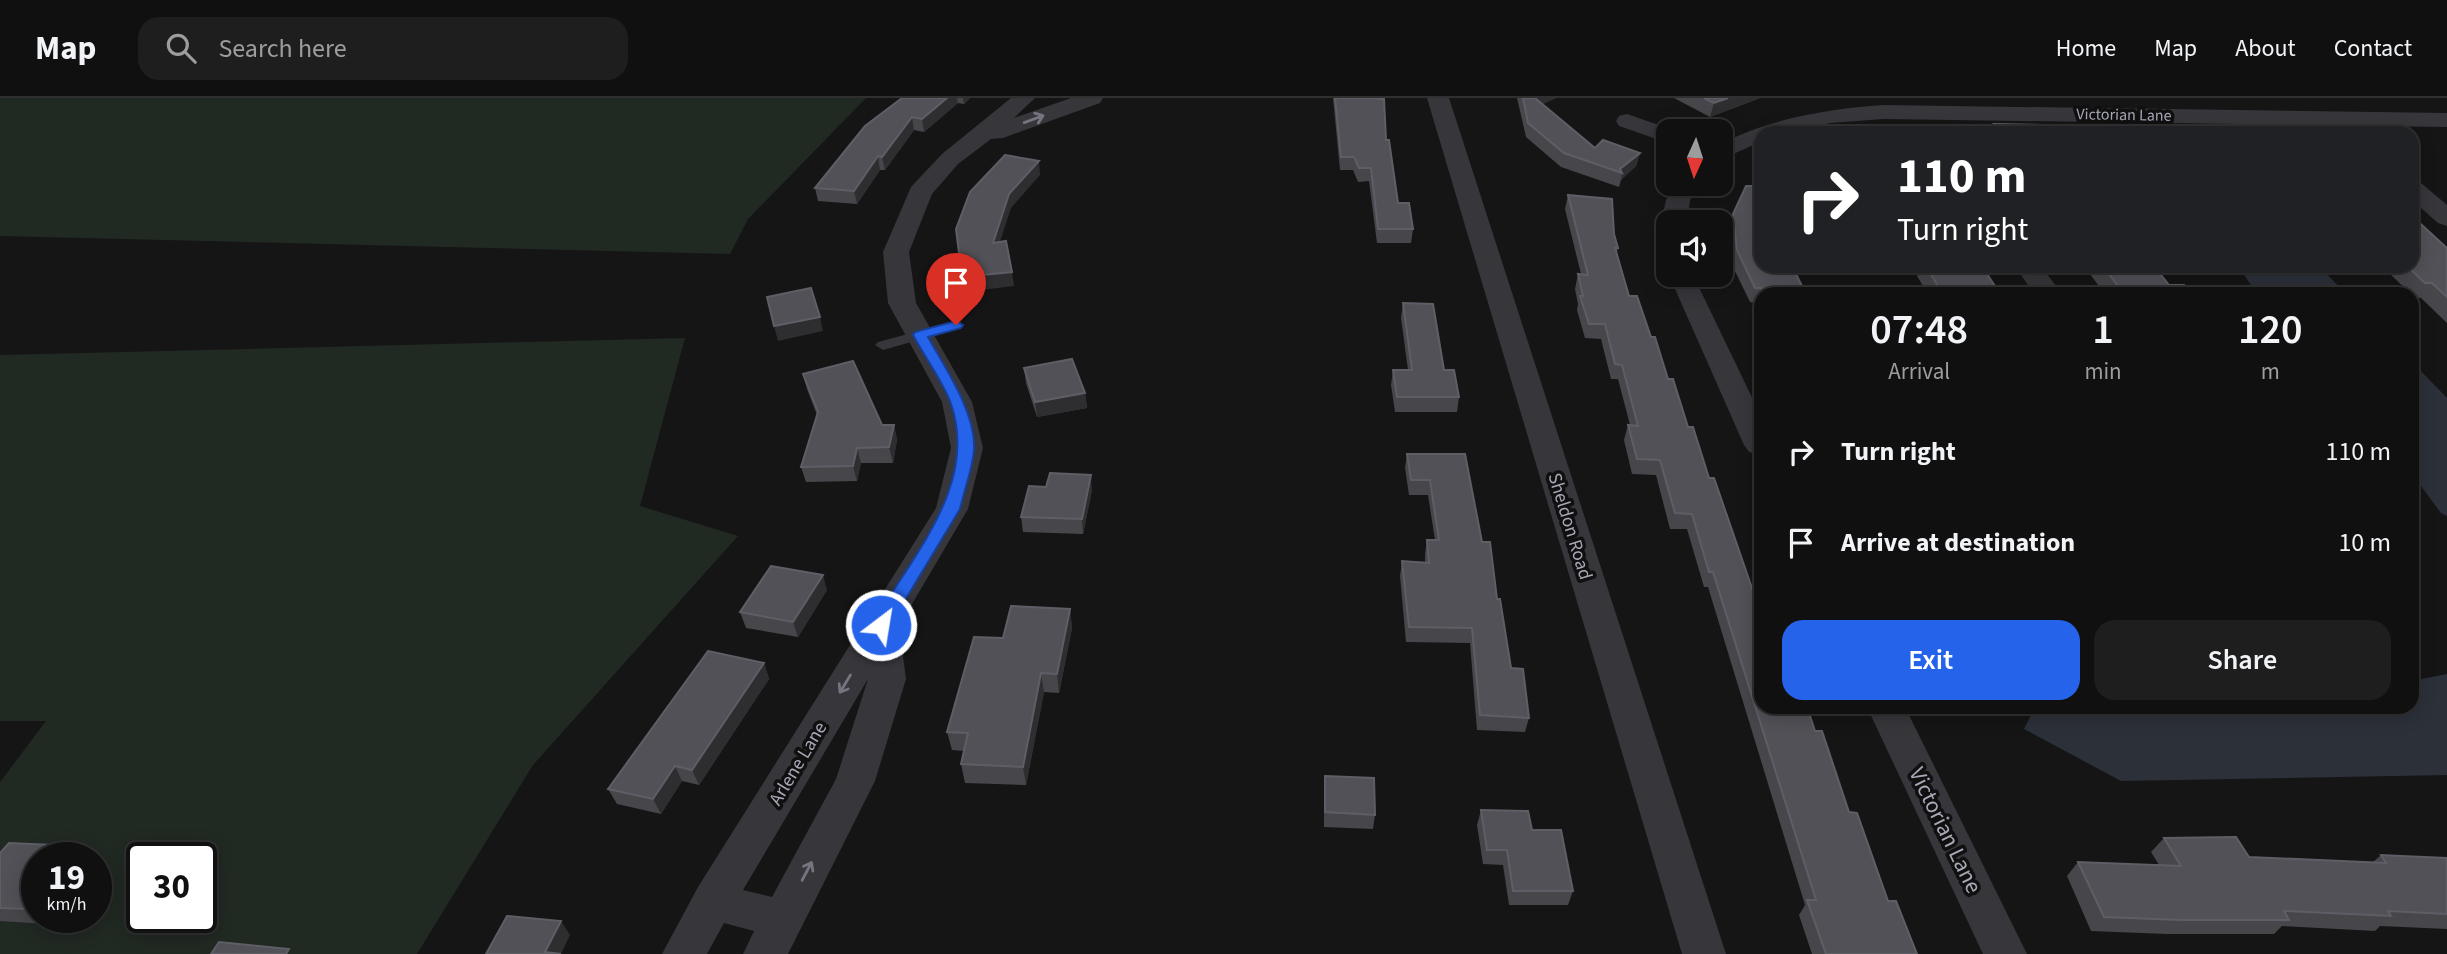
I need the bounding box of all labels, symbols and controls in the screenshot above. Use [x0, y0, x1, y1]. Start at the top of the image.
search box [138, 17, 628, 80]
text: Map [35, 25, 96, 72]
icon: search [162, 29, 200, 67]
text: Search here [218, 30, 347, 67]
text: Home [2056, 31, 2116, 66]
text: Map [2154, 31, 2197, 66]
text: About [2235, 31, 2296, 66]
text: Contact [2334, 31, 2412, 66]
street label: Victorian Lane [2076, 103, 2172, 127]
one-way arrow [1023, 112, 1045, 124]
north arrow [1656, 119, 1732, 196]
map controls [1656, 119, 1733, 287]
text: 110 m [1897, 142, 2026, 212]
icon: right [1782, 154, 1873, 245]
text: Turn right [1897, 207, 2028, 253]
button: sound [1656, 210, 1733, 287]
pin [926, 253, 986, 325]
icon: arrive [937, 264, 975, 302]
text: 07:48 [1870, 300, 1968, 360]
text: 1 [2092, 300, 2114, 360]
text: 120 [2238, 300, 2303, 360]
text: Arrival [1888, 355, 1950, 388]
text: min [2084, 355, 2122, 388]
text: m [2261, 355, 2280, 388]
icon: right [1782, 433, 1820, 471]
text: Turn right [1841, 433, 1956, 470]
text: 110 m [2325, 433, 2391, 470]
street label: Sheldon Road [1540, 470, 1599, 583]
icon: arrive [1782, 524, 1820, 562]
text: Arrive at destination [1841, 524, 2075, 561]
text: 10 m [2338, 524, 2391, 561]
position arrow [844, 588, 918, 662]
button: Exit [1782, 620, 2080, 700]
button: Share [2094, 620, 2391, 700]
one-way arrow [838, 673, 852, 693]
street label: Arlene Lane [763, 717, 834, 811]
street label: Victorian Lane [1901, 761, 1990, 899]
speed limit sign: 30 [126, 842, 217, 933]
text: 19 [48, 853, 85, 903]
one-way arrow [800, 862, 814, 882]
text: km/h [47, 892, 86, 917]

